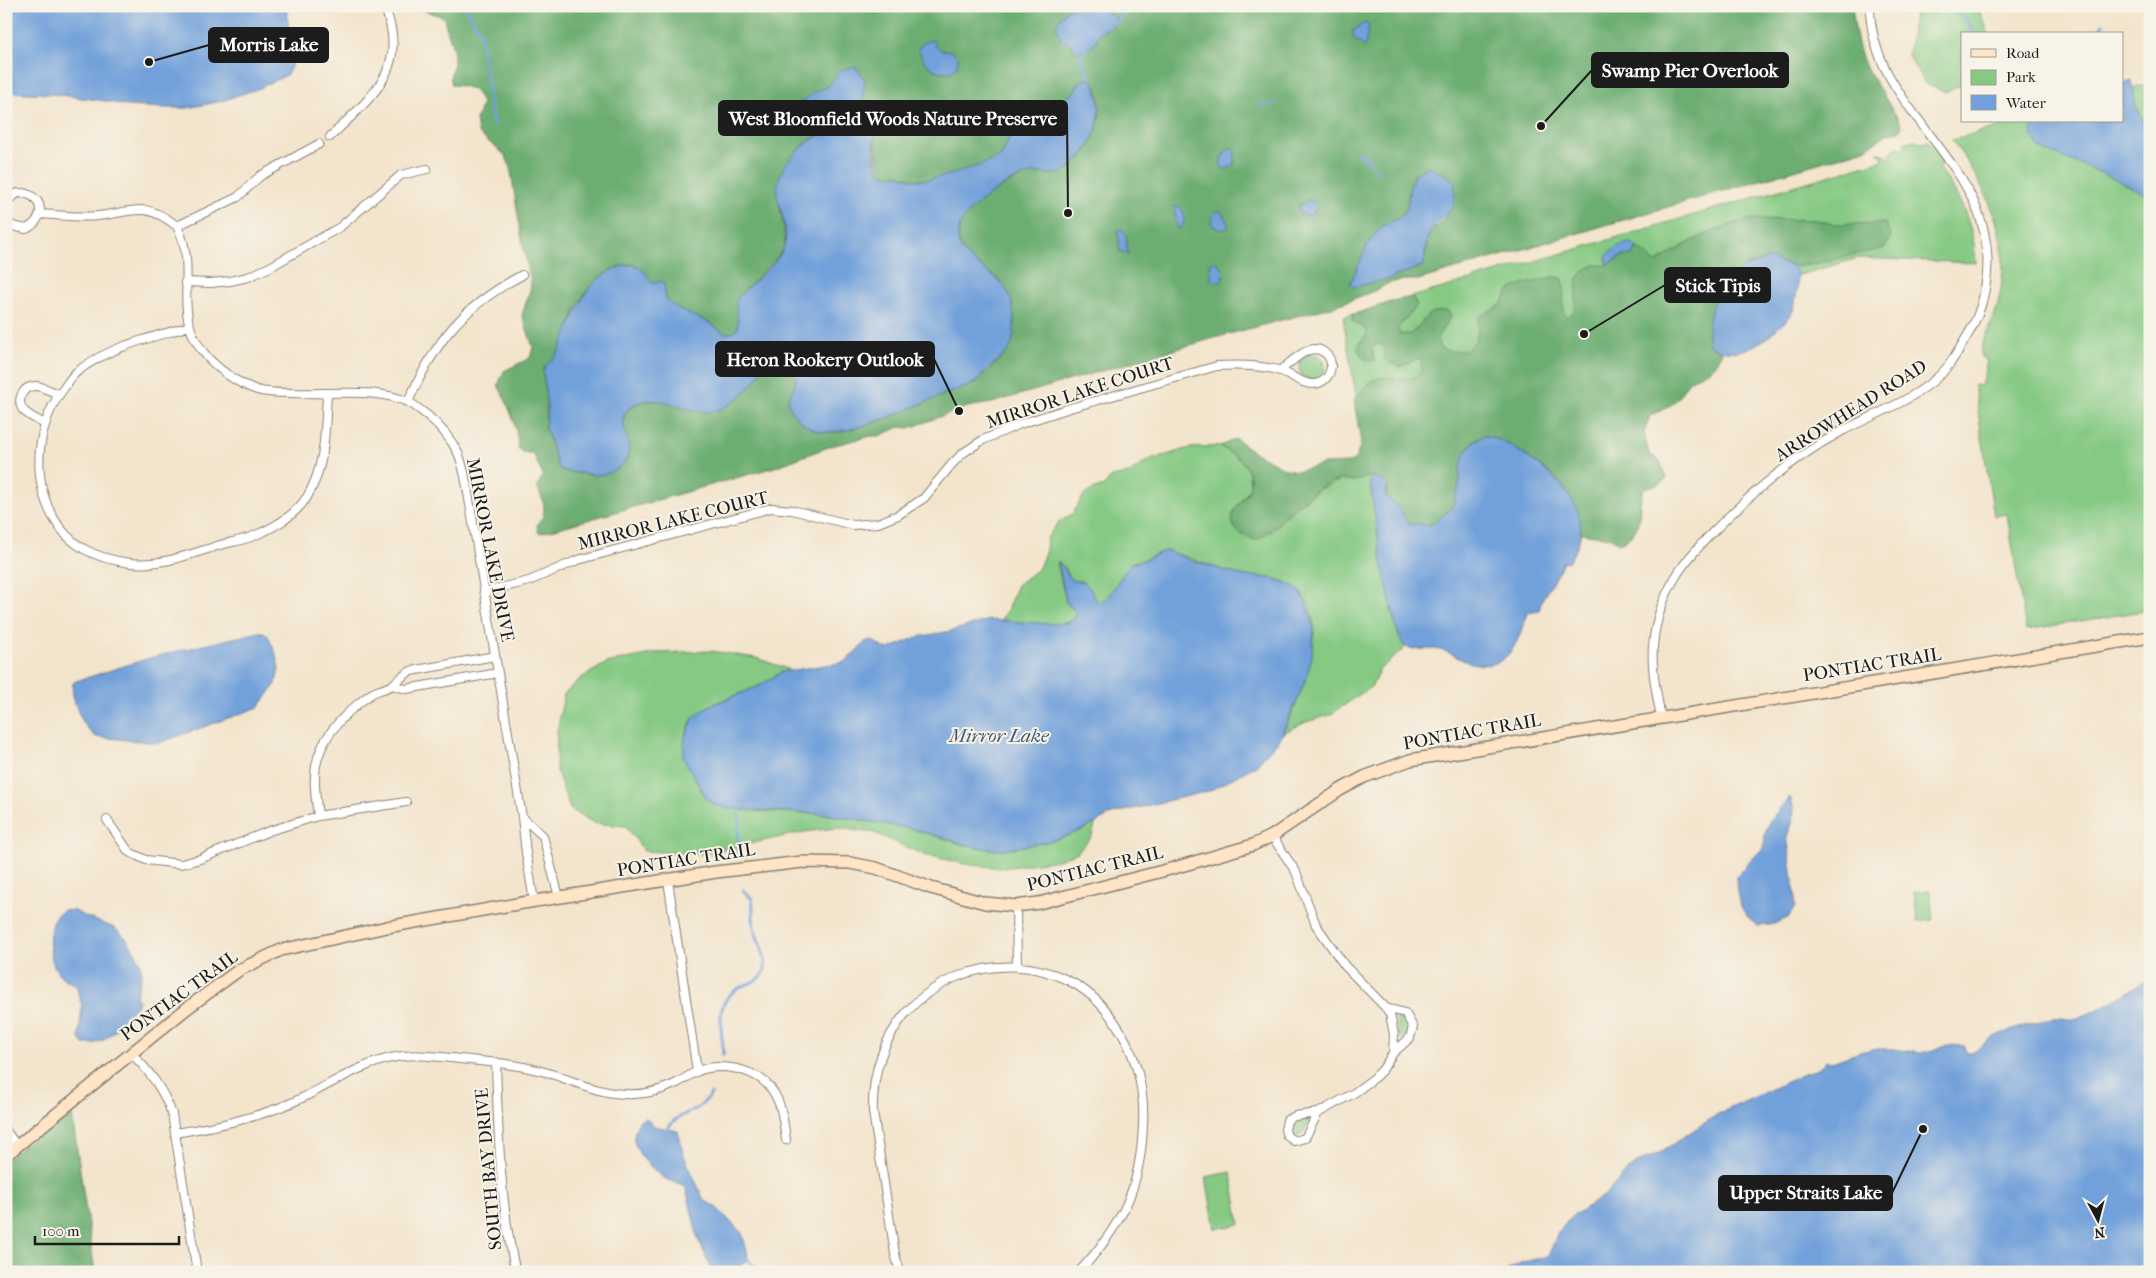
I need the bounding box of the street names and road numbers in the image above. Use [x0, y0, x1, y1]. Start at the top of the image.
street label: MIRROR LAKE COURT [984, 353, 1177, 433]
street label: ARROWHEAD ROAD [1770, 356, 1931, 467]
street label: MIRROR LAKE DRIVE [462, 456, 518, 644]
street label: MIRROR LAKE COURT [576, 487, 771, 555]
street label: PONTIAC TRAIL [1801, 644, 1943, 686]
street label: PONTIAC TRAIL [1401, 710, 1543, 754]
street label: PONTIAC TRAIL [615, 839, 757, 881]
street label: PONTIAC TRAIL [1025, 842, 1165, 896]
street label: PONTIAC TRAIL [116, 946, 242, 1046]
street label: SOUTH BAY DRIVE [471, 1087, 507, 1251]

